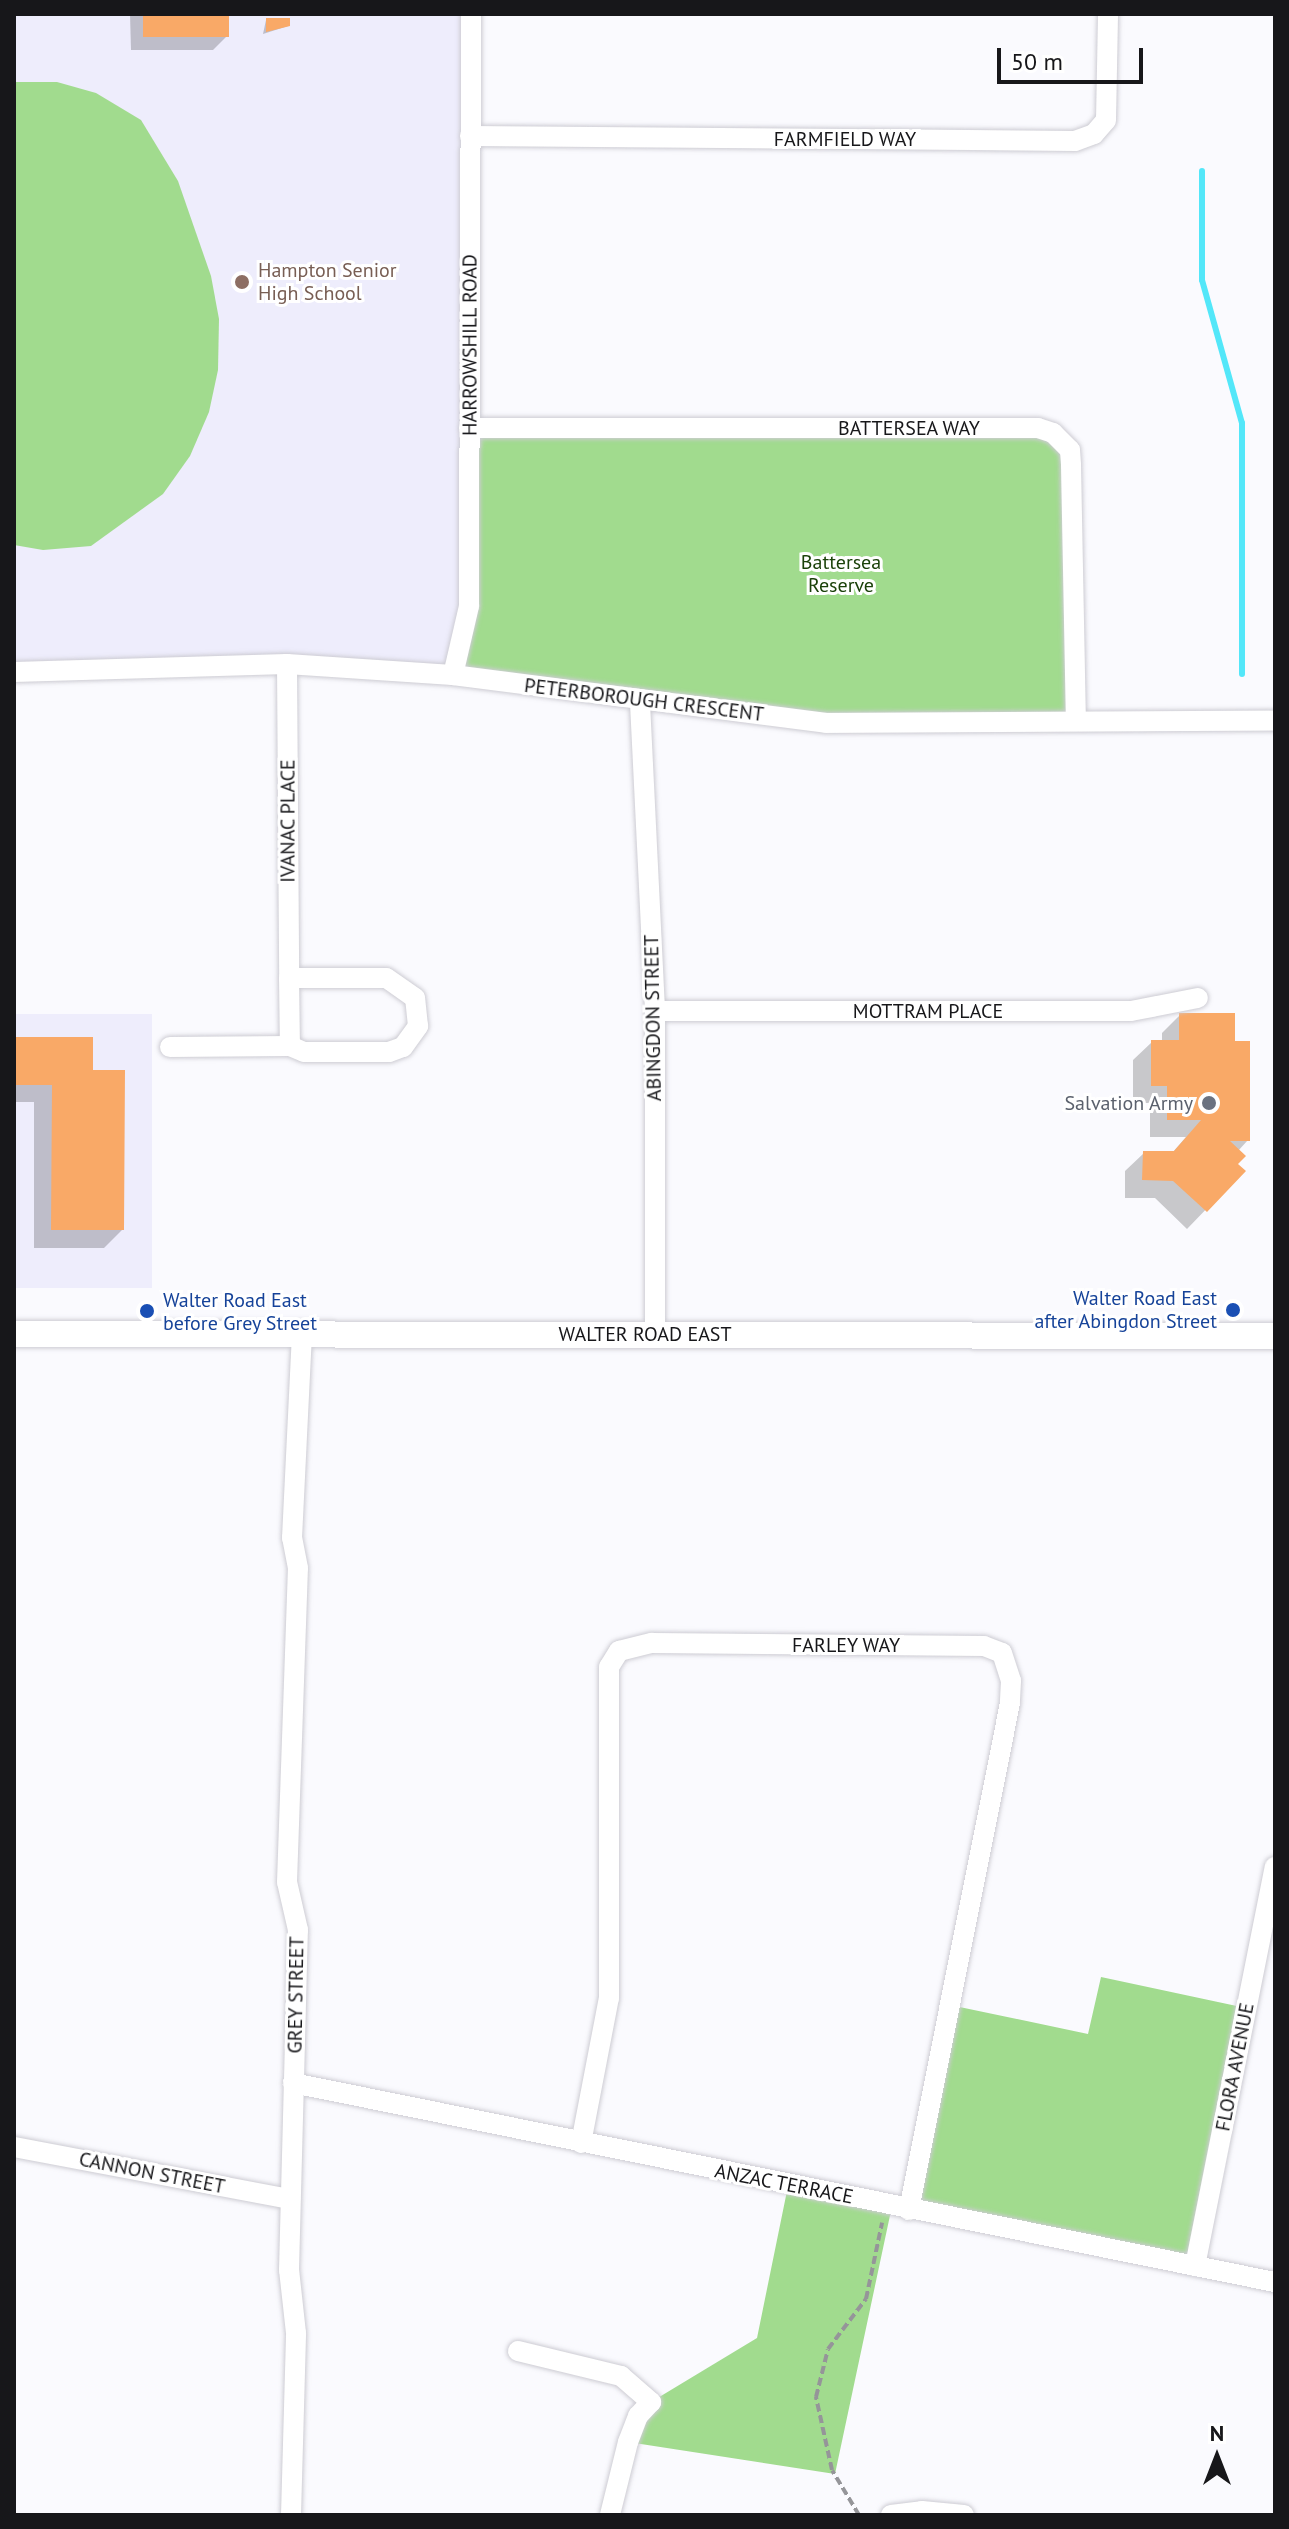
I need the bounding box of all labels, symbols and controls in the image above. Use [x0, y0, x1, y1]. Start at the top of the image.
scale bar [1001, 32, 1147, 82]
text: 50 m [1011, 46, 1063, 77]
street label: FARMFIELD WAY [774, 127, 916, 151]
street label: HARROWSHILL ROAD [458, 254, 482, 436]
place label: Hampton Senior High School [258, 258, 397, 305]
marker: Hampton Senior High School [233, 273, 251, 291]
street label: BATTERSEA WAY [837, 416, 981, 440]
park label: Battersea Reserve [801, 551, 881, 598]
street label: PETERBOROUGH CRESCENT [523, 673, 765, 727]
street label: IVANAC PLACE [276, 759, 300, 883]
street label: ABINGDON STREET [640, 934, 666, 1102]
street label: MOTTRAM PLACE [853, 999, 1003, 1023]
place label: Salvation Army [1064, 1091, 1193, 1115]
marker: Salvation Army [1200, 1094, 1218, 1112]
place label: Walter Road East after Abingdon Street [1034, 1286, 1217, 1333]
place label: Walter Road East before Grey Street [163, 1288, 318, 1335]
marker: Walter Road East after Abingdon Street [1224, 1301, 1242, 1319]
marker: Walter Road East before Grey Street [138, 1302, 156, 1320]
street label: WALTER ROAD EAST [558, 1322, 732, 1346]
street label: FARLEY WAY [792, 1633, 900, 1657]
street label: GREY STREET [283, 1936, 309, 2054]
street label: FLORA AVENUE [1211, 2000, 1259, 2134]
street label: CANNON STREET [77, 2147, 227, 2199]
street label: ANZAC TERRACE [712, 2159, 856, 2209]
north arrow [1177, 2417, 1257, 2497]
text: N [1210, 2419, 1224, 2447]

